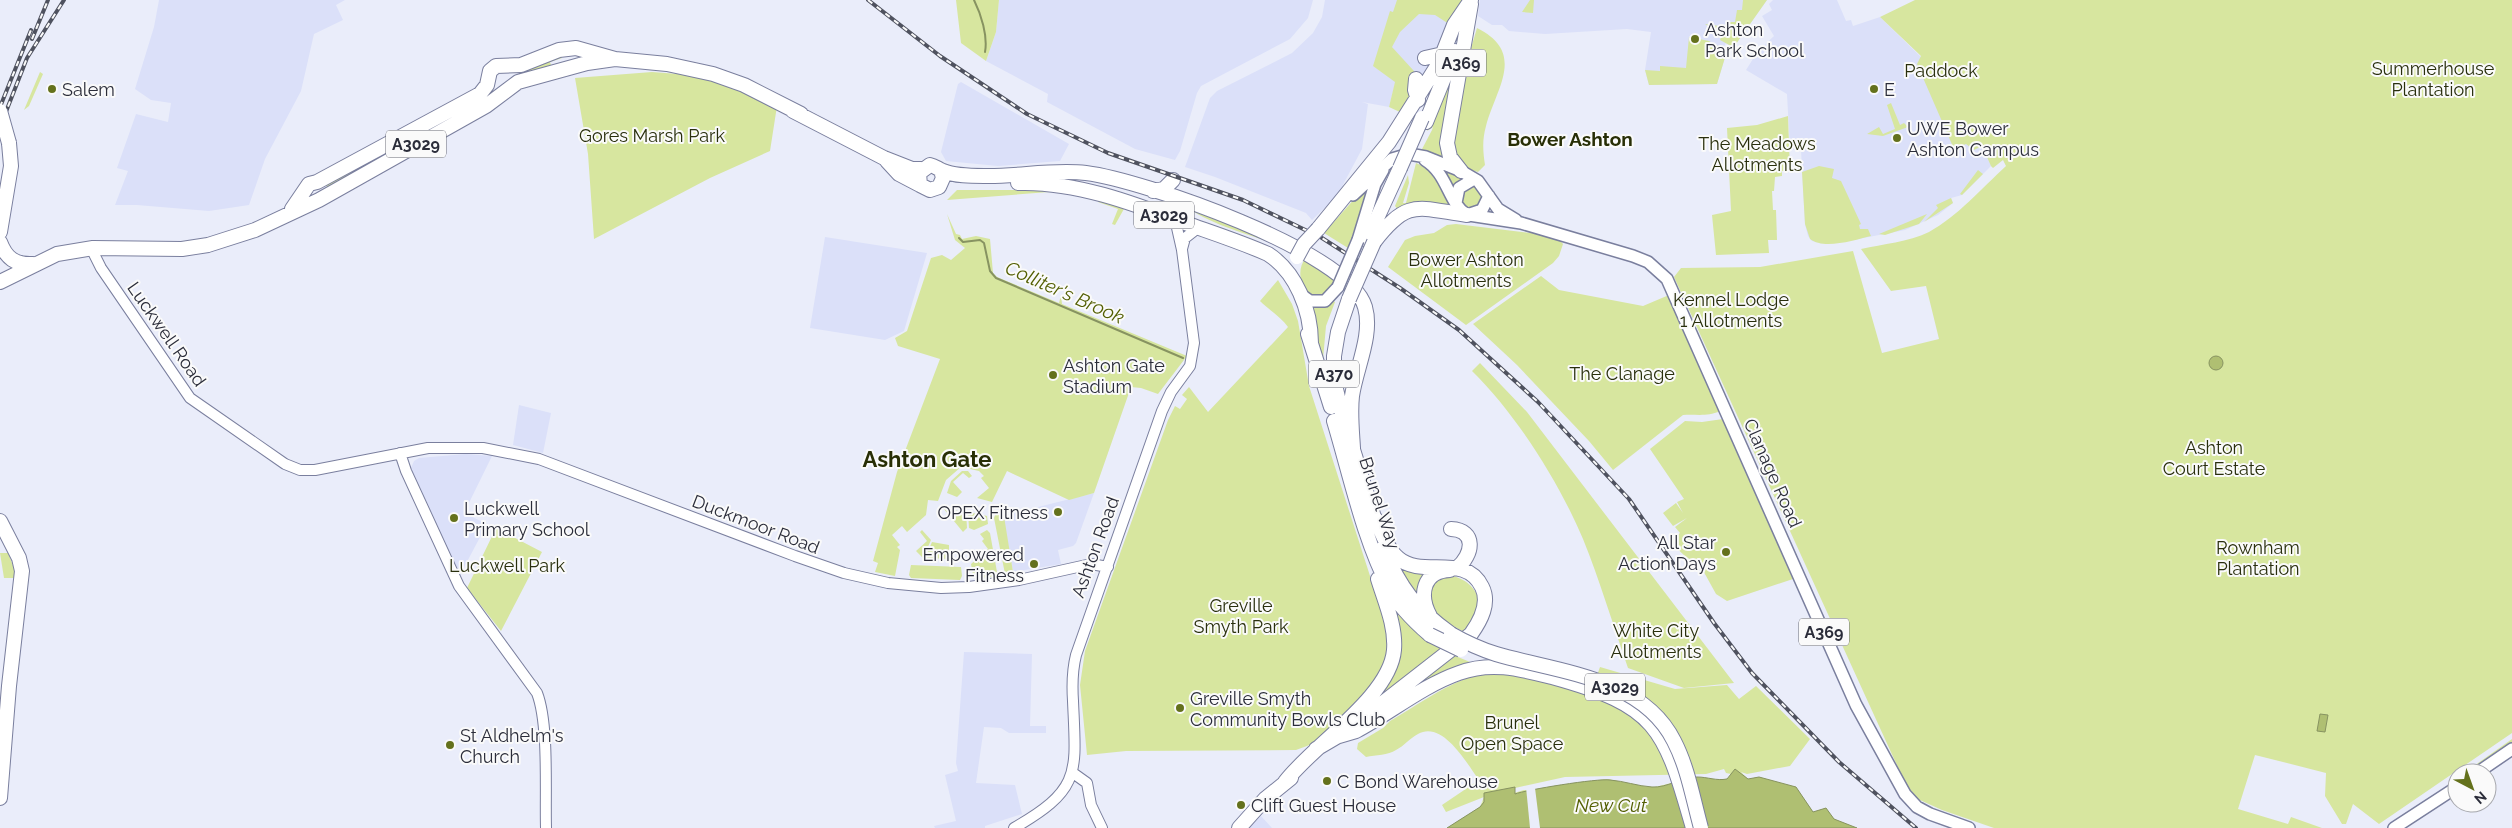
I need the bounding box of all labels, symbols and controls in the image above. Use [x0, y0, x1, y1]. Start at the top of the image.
place label: Ashton Park School [1705, 19, 1804, 61]
marker: Ashton Park School [1689, 33, 1701, 45]
road number: A369 [1436, 49, 1486, 76]
park label: Summerhouse Plantation [2372, 58, 2495, 100]
park label: Paddock [1904, 60, 1978, 81]
place label: Salem [62, 79, 115, 100]
place label: E [1884, 79, 1895, 100]
marker: Salem [46, 83, 58, 95]
marker: E [1868, 83, 1880, 95]
place label: UWE Bower Ashton Campus [1907, 118, 2039, 160]
park label: Gores Marsh Park [579, 125, 725, 146]
district label: Bower Ashton [1507, 128, 1633, 150]
road number: A3029 [386, 130, 446, 158]
marker: UWE Bower Ashton Campus [1891, 132, 1903, 144]
park label: The Meadows Allotments [1698, 133, 1816, 175]
road number: A3029 [1134, 202, 1194, 228]
park label: Bower Ashton Allotments [1408, 249, 1524, 291]
water label: Colliter's Brook [1002, 256, 1128, 328]
street label: Luckwell Road [123, 278, 211, 390]
park label: Kennel Lodge 1 Allotments [1673, 289, 1789, 331]
place label: Ashton Gate Stadium [1063, 355, 1165, 397]
road number: A370 [1309, 360, 1359, 388]
park label: The Clanage [1569, 363, 1675, 384]
marker: Ashton Gate Stadium [1047, 369, 1059, 381]
street label: Clanage Road [1740, 415, 1806, 531]
park label: Ashton Court Estate [2163, 437, 2266, 479]
district label: Ashton Gate [863, 446, 991, 472]
street label: Brunel Way [1355, 454, 1405, 552]
street label: Duckmoor Road [689, 490, 823, 558]
street label: Ashton Road [1067, 494, 1123, 600]
place label: Luckwell Primary School [464, 498, 590, 540]
place label: OPEX Fitness [938, 502, 1048, 523]
marker: OPEX Fitness [1052, 506, 1064, 518]
marker: Luckwell Primary School [448, 512, 460, 524]
place label: All Star Action Days [1618, 532, 1717, 574]
park label: Rownham Plantation [2216, 537, 2300, 579]
place label: Empowered Fitness [922, 544, 1024, 586]
marker: All Star Action Days [1720, 546, 1732, 558]
park label: Luckwell Park [449, 555, 565, 576]
marker: Empowered Fitness [1028, 558, 1040, 570]
park label: Greville Smyth Park [1194, 595, 1289, 637]
road number: A369 [1799, 618, 1849, 646]
park label: White City Allotments [1611, 620, 1702, 662]
road number: A3029 [1585, 674, 1645, 700]
place label: Greville Smyth Community Bowls Club [1190, 688, 1385, 730]
marker: Greville Smyth Community Bowls Club [1174, 702, 1186, 714]
park label: Brunel Open Space [1461, 712, 1564, 754]
place label: St Aldhelm's Church [460, 725, 564, 767]
marker: St Aldhelm's Church [444, 739, 456, 751]
north arrow [2447, 763, 2497, 813]
place label: C Bond Warehouse [1337, 771, 1498, 792]
marker: C Bond Warehouse [1321, 775, 1333, 787]
text: N [2471, 788, 2490, 807]
water label: New Cut [1575, 794, 1648, 816]
place label: Clift Guest House [1251, 795, 1396, 816]
marker: Clift Guest House [1235, 799, 1247, 811]

